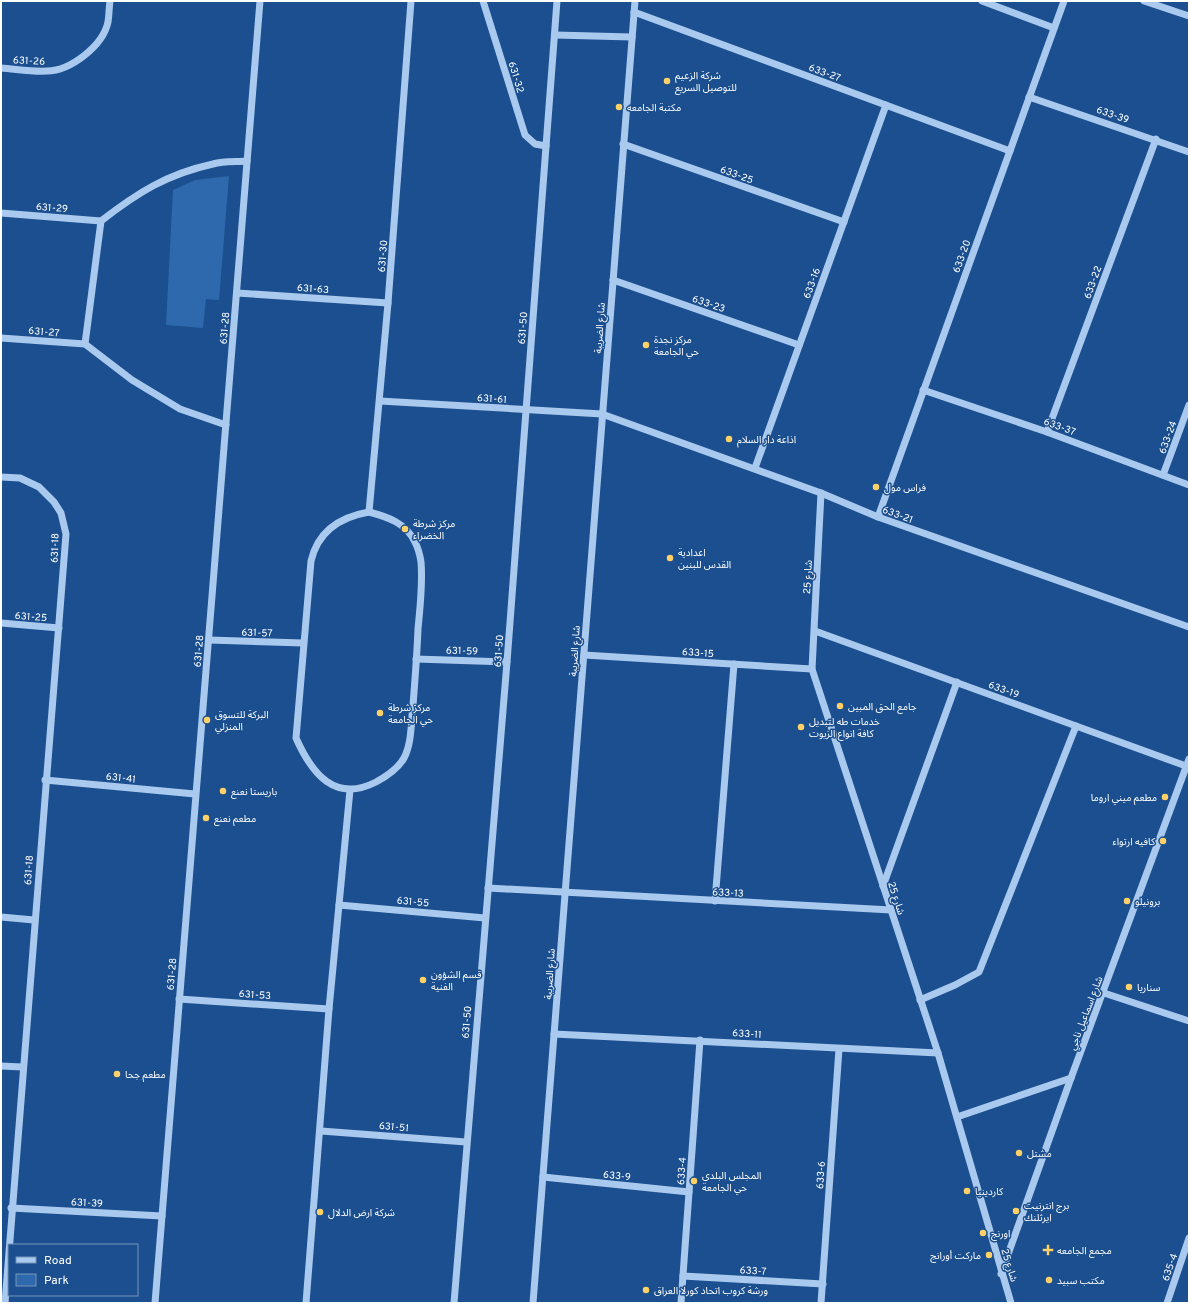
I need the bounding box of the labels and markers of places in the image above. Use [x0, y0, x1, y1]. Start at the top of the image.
place label: شركة الزعيم للتوصيل السريع [675, 70, 737, 95]
marker: شركة الزعيم للتوصيل السريع [662, 76, 672, 86]
marker: مكتبة الجامعه [614, 102, 624, 112]
place label: مكتبة الجامعه [627, 102, 681, 115]
place label: مركز نجدة حي الجامعة [654, 334, 699, 359]
marker: مركز نجدة حي الجامعة [641, 340, 651, 350]
marker: اذاعة دار السلام [724, 434, 734, 444]
place label: اذاعة دار السلام [737, 434, 796, 448]
marker: فراس مول [871, 482, 881, 492]
place label: فراس مول [884, 482, 926, 495]
place label: مركز شرطة الخضراء [413, 518, 455, 543]
marker: مركز شرطة الخضراء [400, 524, 410, 534]
place label: اعدادية القدس للبنين [678, 547, 731, 572]
marker: اعدادية القدس للبنين [665, 553, 675, 563]
marker: جامع الحق المبين [835, 701, 845, 711]
place label: جامع الحق المبين [848, 701, 917, 714]
place label: مركز شرطة حي الجامعة [388, 702, 433, 727]
marker: مركز شرطة حي الجامعة [375, 708, 385, 718]
place label: البركة للتسوق المنزلي [215, 709, 269, 734]
marker: البركة للتسوق المنزلي [202, 715, 212, 725]
place label: خدمات طه لتبديل كافة انواع الزيوت [809, 716, 880, 741]
marker: خدمات طه لتبديل كافة انواع الزيوت [796, 722, 806, 732]
marker: باريستا نعنع [218, 786, 228, 796]
place label: باريستا نعنع [231, 786, 277, 799]
place label: مطعم ميني اروما [1091, 792, 1157, 805]
marker: مطعم ميني اروما [1160, 792, 1170, 802]
marker: مطعم نعنع [201, 813, 211, 823]
place label: مطعم نعنع [214, 813, 256, 826]
place label: كافيه ارتواء [1113, 836, 1156, 849]
marker: كافيه ارتواء [1158, 836, 1168, 846]
marker: برونيلو [1122, 896, 1132, 906]
place label: برونيلو [1135, 896, 1161, 909]
place label: قسم الشؤون الفنية [431, 969, 482, 994]
marker: قسم الشؤون الفنية [418, 975, 428, 985]
marker: سناريا [1124, 982, 1134, 992]
place label: سناريا [1137, 982, 1161, 995]
marker: مطعم جحا [112, 1069, 122, 1079]
place label: مطعم جحا [125, 1069, 166, 1082]
marker: مشتل [1014, 1148, 1024, 1158]
place label: مشتل [1027, 1148, 1052, 1161]
place label: المجلس البلدي حي الجامعة [702, 1170, 762, 1195]
marker: المجلس البلدي حي الجامعة [689, 1176, 699, 1186]
marker: كاردينيا [962, 1186, 972, 1196]
place label: كاردينيا [975, 1186, 1004, 1199]
place label: برج انترنيت ايرثلنك [1024, 1200, 1070, 1225]
marker: برج انترنيت ايرثلنك [1011, 1206, 1021, 1216]
marker: شركة ارض الدلال [315, 1207, 325, 1217]
place label: شركة ارض الدلال [328, 1207, 395, 1220]
marker: اورنج [978, 1228, 988, 1238]
place label: اورنج [991, 1228, 1010, 1241]
marker: مجمع الجامعه [1042, 1244, 1054, 1256]
place label: مجمع الجامعه [1057, 1245, 1112, 1258]
place label: ماركت أورانج [930, 1250, 981, 1263]
marker: ماركت أورانج [984, 1250, 994, 1260]
marker: مكتب سبيد [1044, 1275, 1054, 1285]
place label: مكتب سبيد [1057, 1275, 1105, 1288]
marker: ورشة كروب اتحاد كورلا العراق [641, 1285, 651, 1295]
place label: ورشة كروب اتحاد كورلا العراق [654, 1285, 768, 1298]

